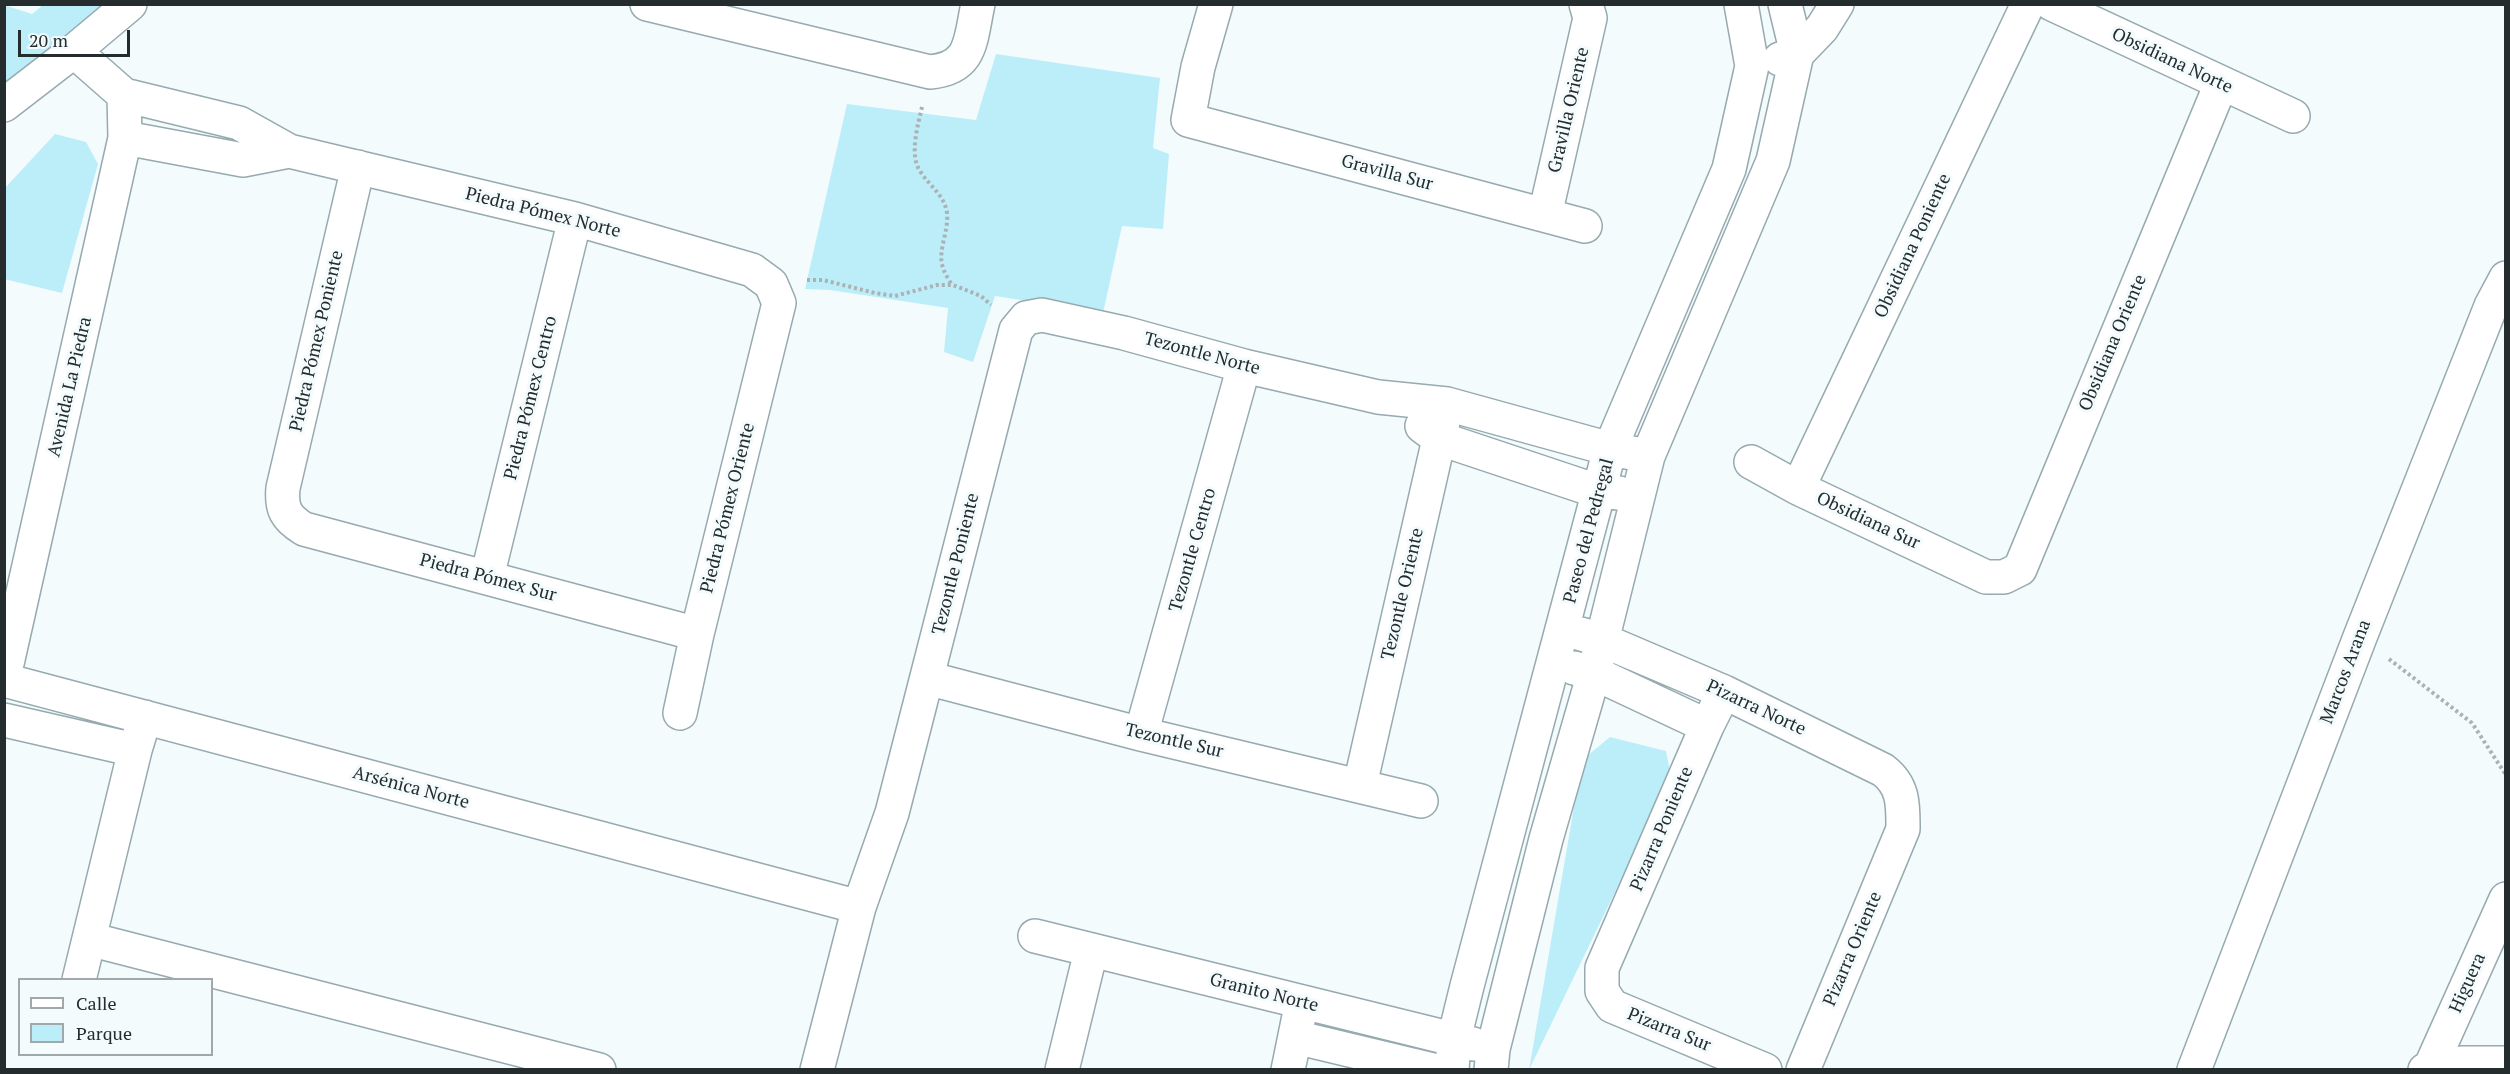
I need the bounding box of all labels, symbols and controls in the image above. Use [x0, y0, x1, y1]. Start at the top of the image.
scale bar [21, 18, 134, 56]
street label: Obsidiana Norte [2108, 24, 2236, 98]
text: 20 m [29, 28, 68, 52]
street label: Gravilla Oriente [1544, 45, 1594, 175]
street label: Gravilla Sur [1339, 150, 1435, 196]
street label: Obsidiana Poniente [1870, 170, 1956, 322]
street label: Piedra Pómex Norte [463, 183, 623, 243]
street label: Piedra Pómex Poniente [286, 248, 348, 434]
street label: Obsidiana Oriente [2075, 272, 2151, 414]
street label: Piedra Pómex Centro [500, 314, 562, 482]
street label: Avenida La Piedra [43, 315, 97, 459]
street label: Tezontle Norte [1142, 328, 1262, 380]
street label: Piedra Pómex Oriente [696, 421, 760, 595]
street label: Paseo del Pedregal [1559, 456, 1619, 606]
street label: Tezontle Centro [1165, 485, 1221, 615]
street label: Obsidiana Sur [1813, 488, 1923, 554]
street label: Tezontle Poniente [928, 491, 984, 637]
street label: Tezontle Oriente [1377, 526, 1429, 662]
street label: Piedra Pómex Sur [417, 549, 559, 607]
street label: Marcos Arana [2316, 617, 2376, 727]
street label: Pizarra Norte [1703, 676, 1809, 740]
street label: Tezontle Sur [1123, 719, 1225, 763]
street label: Arsénica Norte [350, 762, 472, 814]
street label: Pizarra Poniente [1626, 764, 1698, 894]
street label: Pizarra Oriente [1819, 888, 1887, 1010]
street label: Higuera [2445, 950, 2491, 1016]
street label: Granito Norte [1207, 969, 1321, 1017]
legend [18, 978, 213, 1056]
text: Calle [76, 991, 117, 1015]
street label: Pizarra Sur [1624, 1003, 1714, 1057]
text: Parque [76, 1021, 132, 1045]

